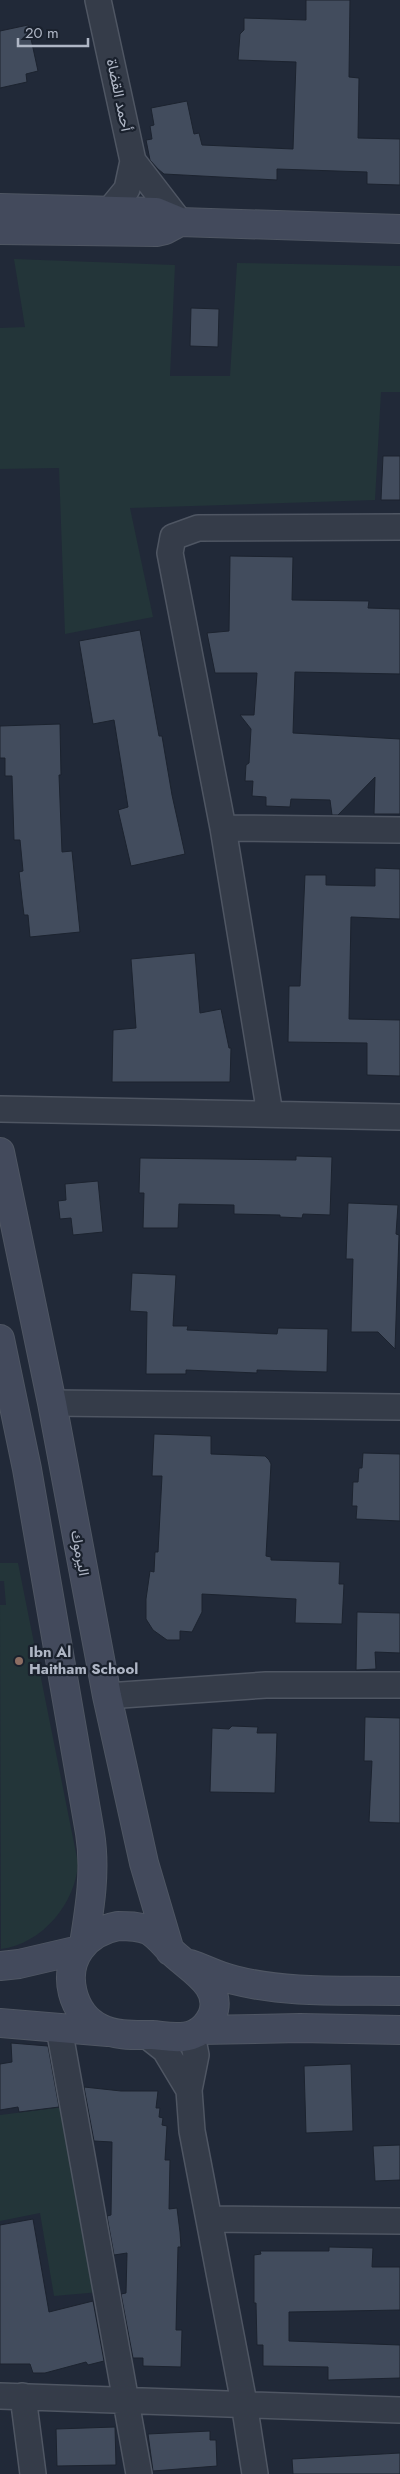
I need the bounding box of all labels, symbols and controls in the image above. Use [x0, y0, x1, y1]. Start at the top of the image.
scale bar [18, 15, 88, 47]
text: 20 m [25, 22, 59, 44]
street label: أحمد القضاة [101, 57, 138, 134]
street label: اليرموك [65, 1528, 95, 1578]
place label: Ibn Al Haitham School [29, 1641, 138, 1680]
marker: Ibn Al Haitham School [13, 1655, 25, 1667]

